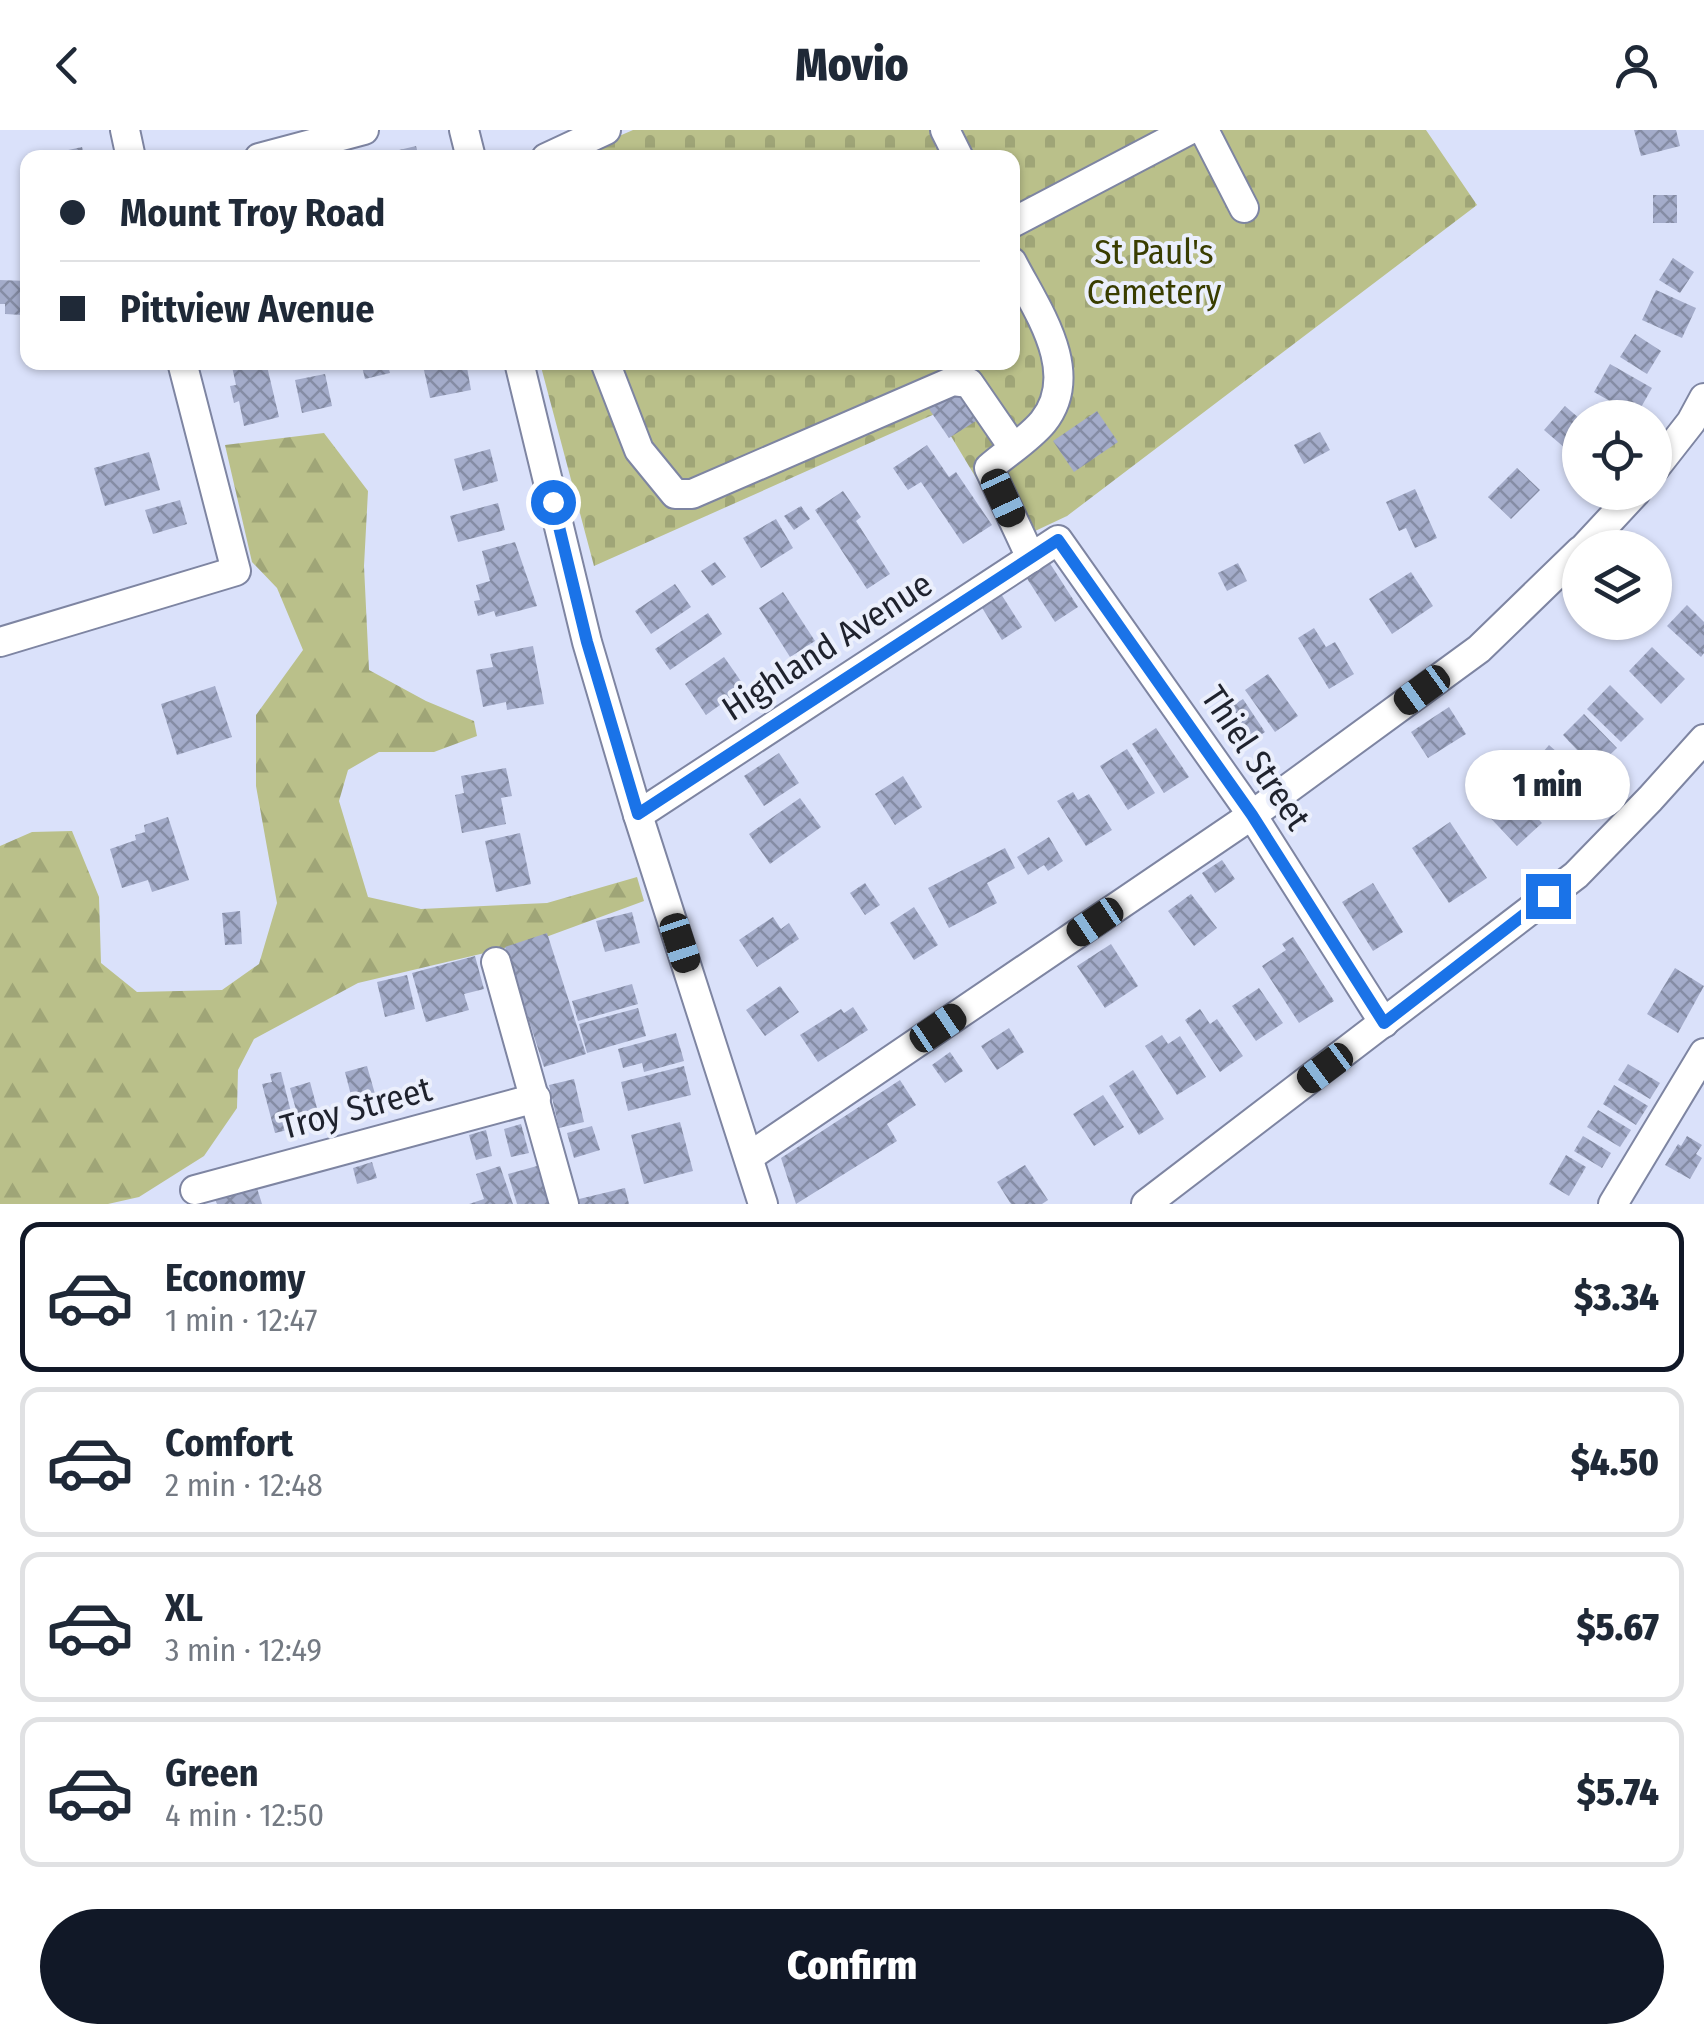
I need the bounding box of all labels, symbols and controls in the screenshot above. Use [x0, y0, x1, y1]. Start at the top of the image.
icon: back [40, 38, 95, 93]
text: Movio [795, 38, 909, 92]
icon: person [1609, 38, 1664, 93]
text: Mount Troy Road [120, 190, 385, 236]
park label: St Paul's Cemetery [1087, 231, 1222, 313]
text: Pittview Avenue [120, 286, 375, 332]
map controls [1562, 400, 1672, 640]
button: locate [1562, 400, 1672, 510]
car [977, 464, 1029, 532]
route start [531, 480, 576, 525]
button: layers [1562, 530, 1672, 640]
street label: Highland Avenue [714, 563, 940, 729]
car [1389, 660, 1455, 720]
street label: Thiel Street [1193, 678, 1320, 838]
callout: 1 min [1466, 751, 1630, 821]
text: 1 min [1513, 766, 1582, 804]
route end [1526, 874, 1571, 919]
car [1062, 893, 1128, 951]
car [656, 910, 704, 976]
car [905, 999, 971, 1057]
car [1292, 1038, 1358, 1098]
street label: Troy Street [276, 1068, 437, 1148]
icon: car [45, 1252, 135, 1342]
text: Economy [165, 1255, 305, 1301]
text: $3.34 [1574, 1274, 1659, 1320]
text: 1 min · 12:47 [165, 1301, 317, 1339]
icon: car [45, 1417, 135, 1507]
text: Comfort [165, 1420, 293, 1466]
text: $4.50 [1571, 1439, 1659, 1485]
text: 2 min · 12:48 [165, 1466, 323, 1504]
icon: car [45, 1582, 135, 1672]
text: XL [165, 1585, 203, 1631]
text: $5.67 [1576, 1604, 1659, 1650]
text: 3 min · 12:49 [165, 1631, 322, 1669]
icon: car [45, 1747, 135, 1837]
text: Green [165, 1750, 259, 1796]
text: $5.74 [1577, 1769, 1659, 1815]
text: 4 min · 12:50 [165, 1796, 324, 1834]
button: Confirm [40, 1909, 1664, 2024]

